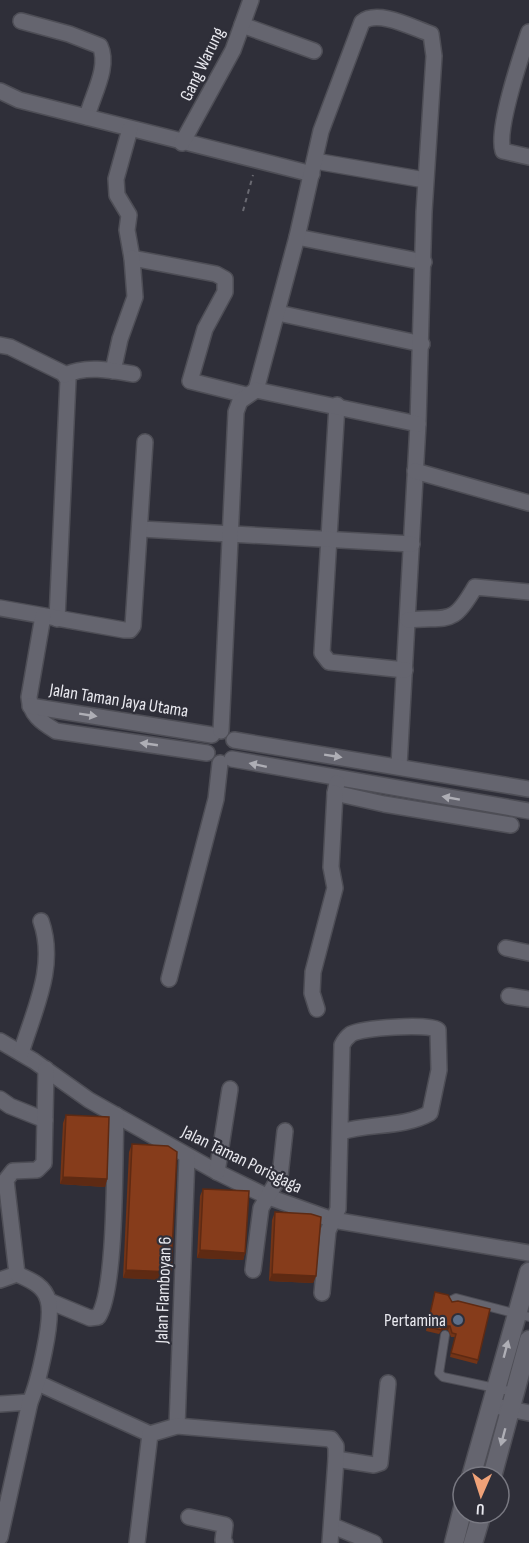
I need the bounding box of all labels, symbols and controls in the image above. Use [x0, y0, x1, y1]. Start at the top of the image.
street label: Gang Warung [176, 24, 229, 104]
street label: Jalan Taman Jaya Utama [47, 679, 190, 722]
one-way arrow [78, 711, 97, 720]
one-way arrow [140, 740, 159, 749]
one-way arrow [324, 752, 343, 761]
one-way arrow [249, 759, 268, 769]
one-way arrow [441, 793, 460, 802]
street label: Jalan Taman Porisgaga [177, 1121, 305, 1198]
street label: Jalan Flamboyan 6 [151, 1236, 176, 1345]
place label: Pertamina [384, 1310, 446, 1331]
marker: Pertamina [451, 1313, 465, 1327]
one-way arrow [502, 1340, 511, 1358]
one-way arrow [497, 1428, 507, 1446]
north arrow [451, 1465, 511, 1525]
text: U [476, 1499, 485, 1518]

